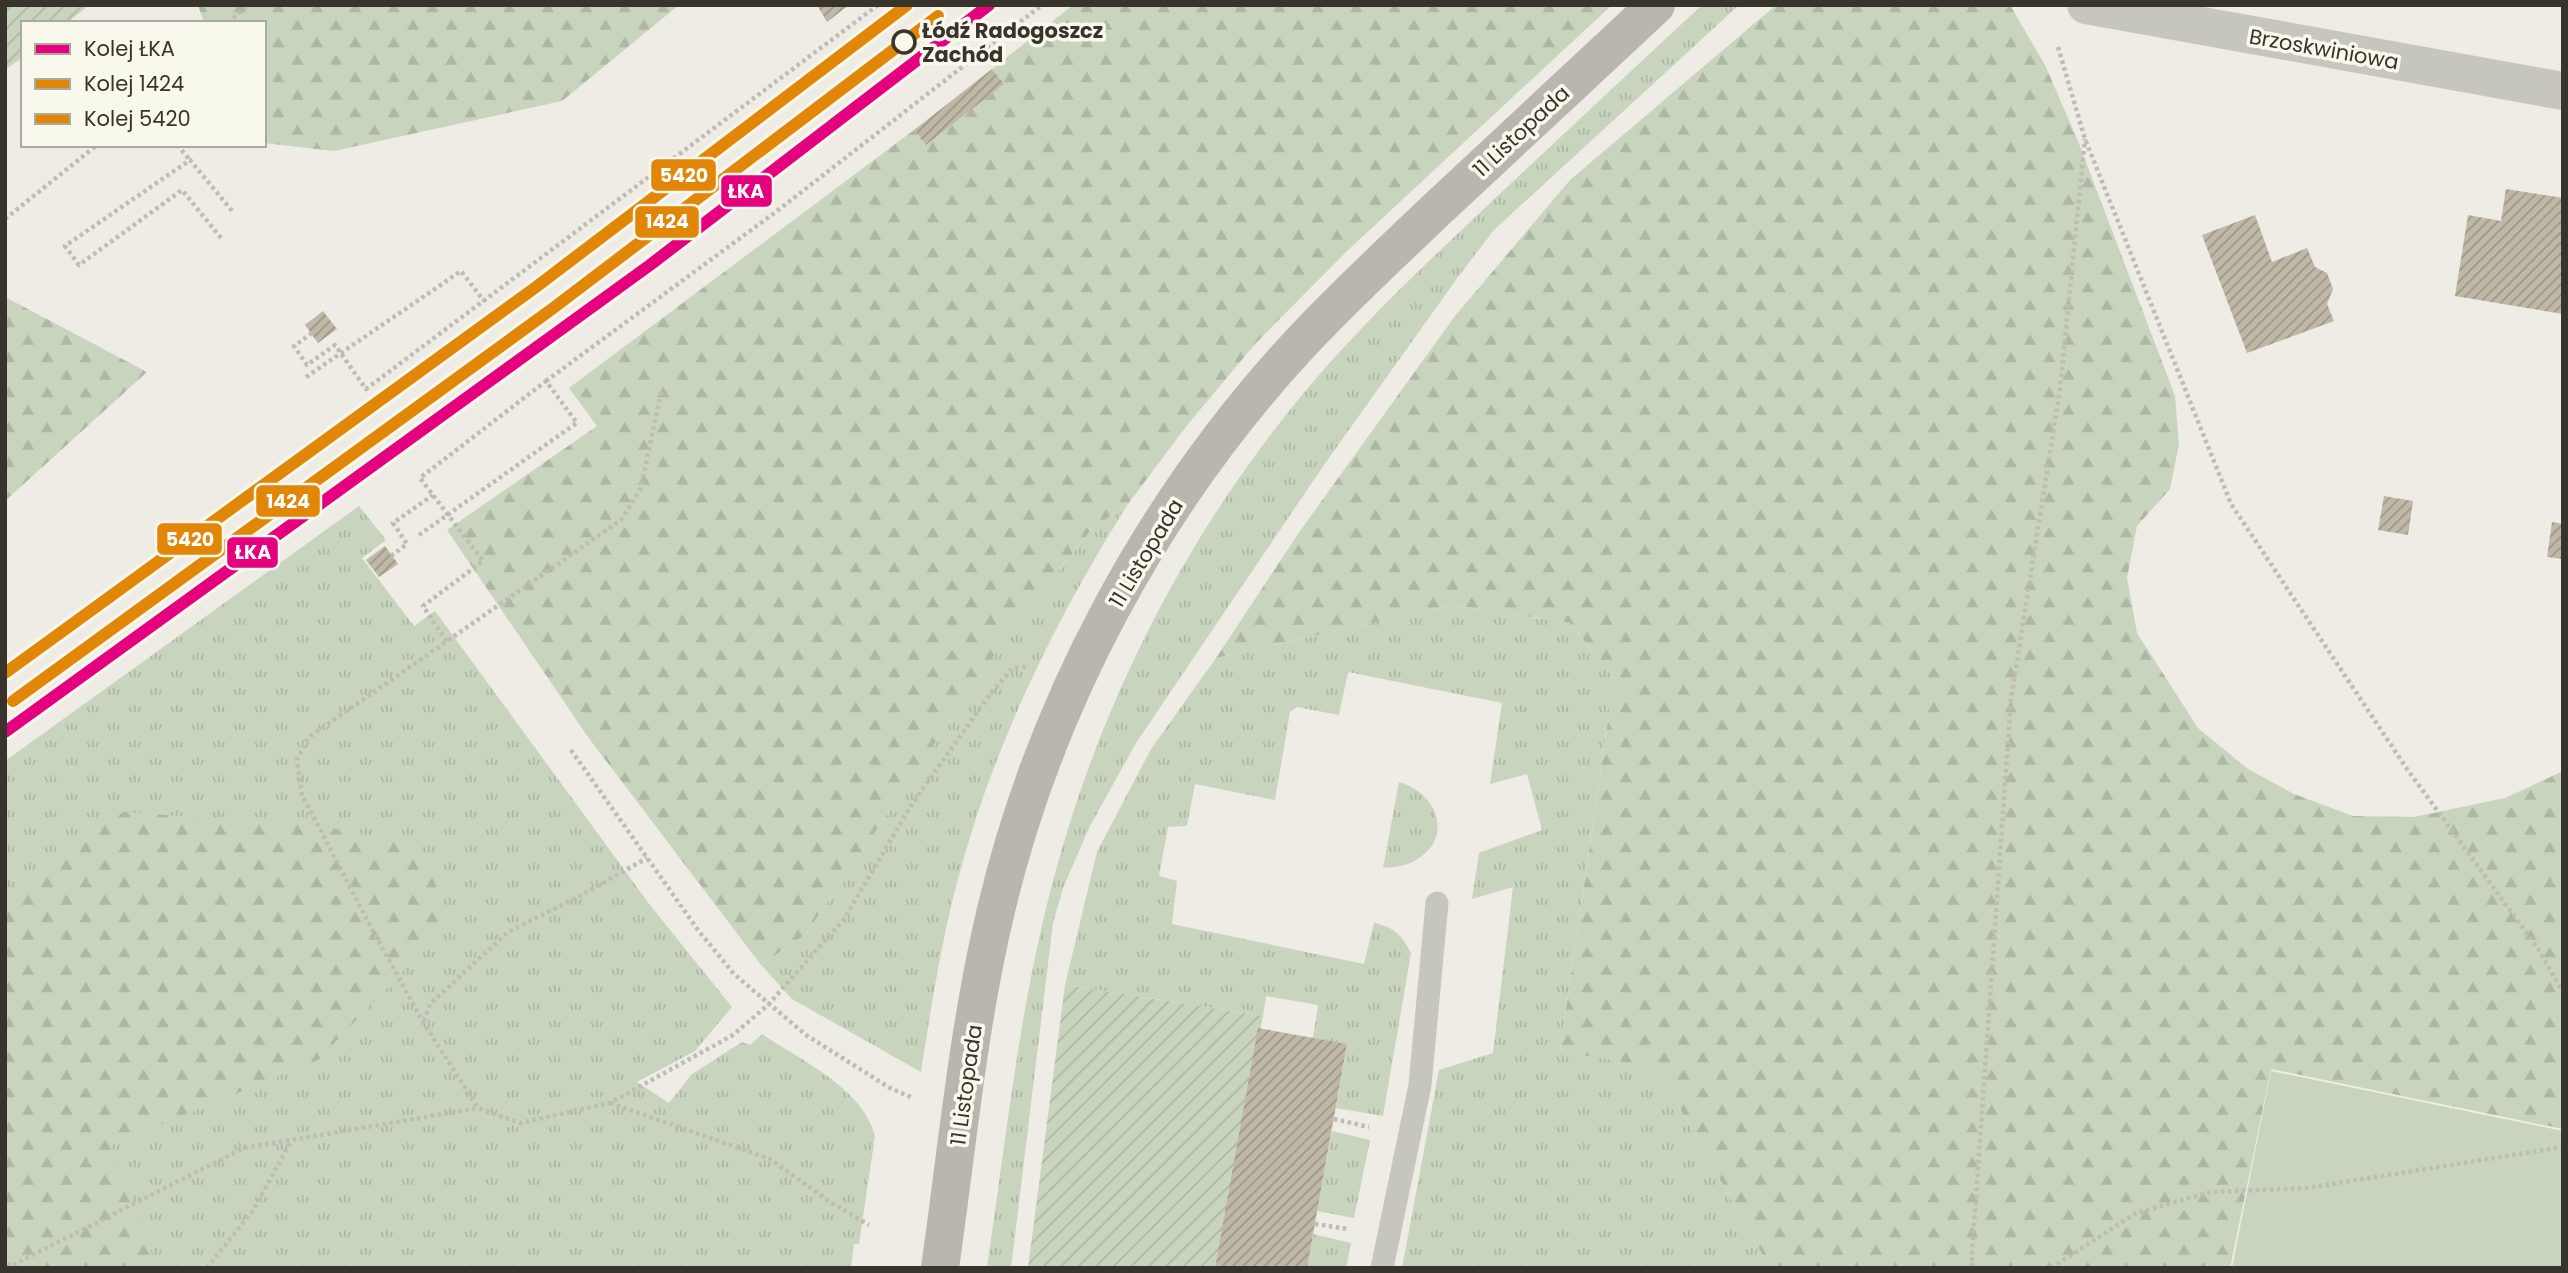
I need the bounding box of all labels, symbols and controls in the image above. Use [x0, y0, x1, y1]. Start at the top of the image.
place label: Łódź Radogoszcz Zachód [922, 16, 1103, 69]
legend [21, 21, 266, 147]
street label: Brzoskwiniowa [2247, 22, 2401, 76]
marker: Łódź Radogoszcz Zachód [892, 30, 916, 54]
text: Kolej ŁKA [84, 34, 175, 63]
text: Kolej 1424 [84, 69, 184, 98]
street label: 11 Listopada [1466, 79, 1576, 183]
text: Kolej 5420 [84, 104, 191, 133]
line badge: 5420 [650, 158, 717, 192]
text: 5420 [660, 162, 708, 189]
line badge: ŁKA [720, 174, 773, 208]
text: ŁKA [728, 178, 764, 205]
line badge: 1424 [634, 205, 700, 239]
text: 1424 [645, 208, 689, 235]
line badge: 1424 [255, 484, 321, 518]
text: 1424 [266, 488, 310, 515]
street label: 11 Listopada [1102, 493, 1190, 613]
line badge: 5420 [156, 522, 223, 556]
text: 5420 [166, 526, 214, 553]
line badge: ŁKA [226, 536, 279, 569]
text: ŁKA [235, 539, 271, 566]
street label: 11 Listopada [943, 1023, 989, 1147]

